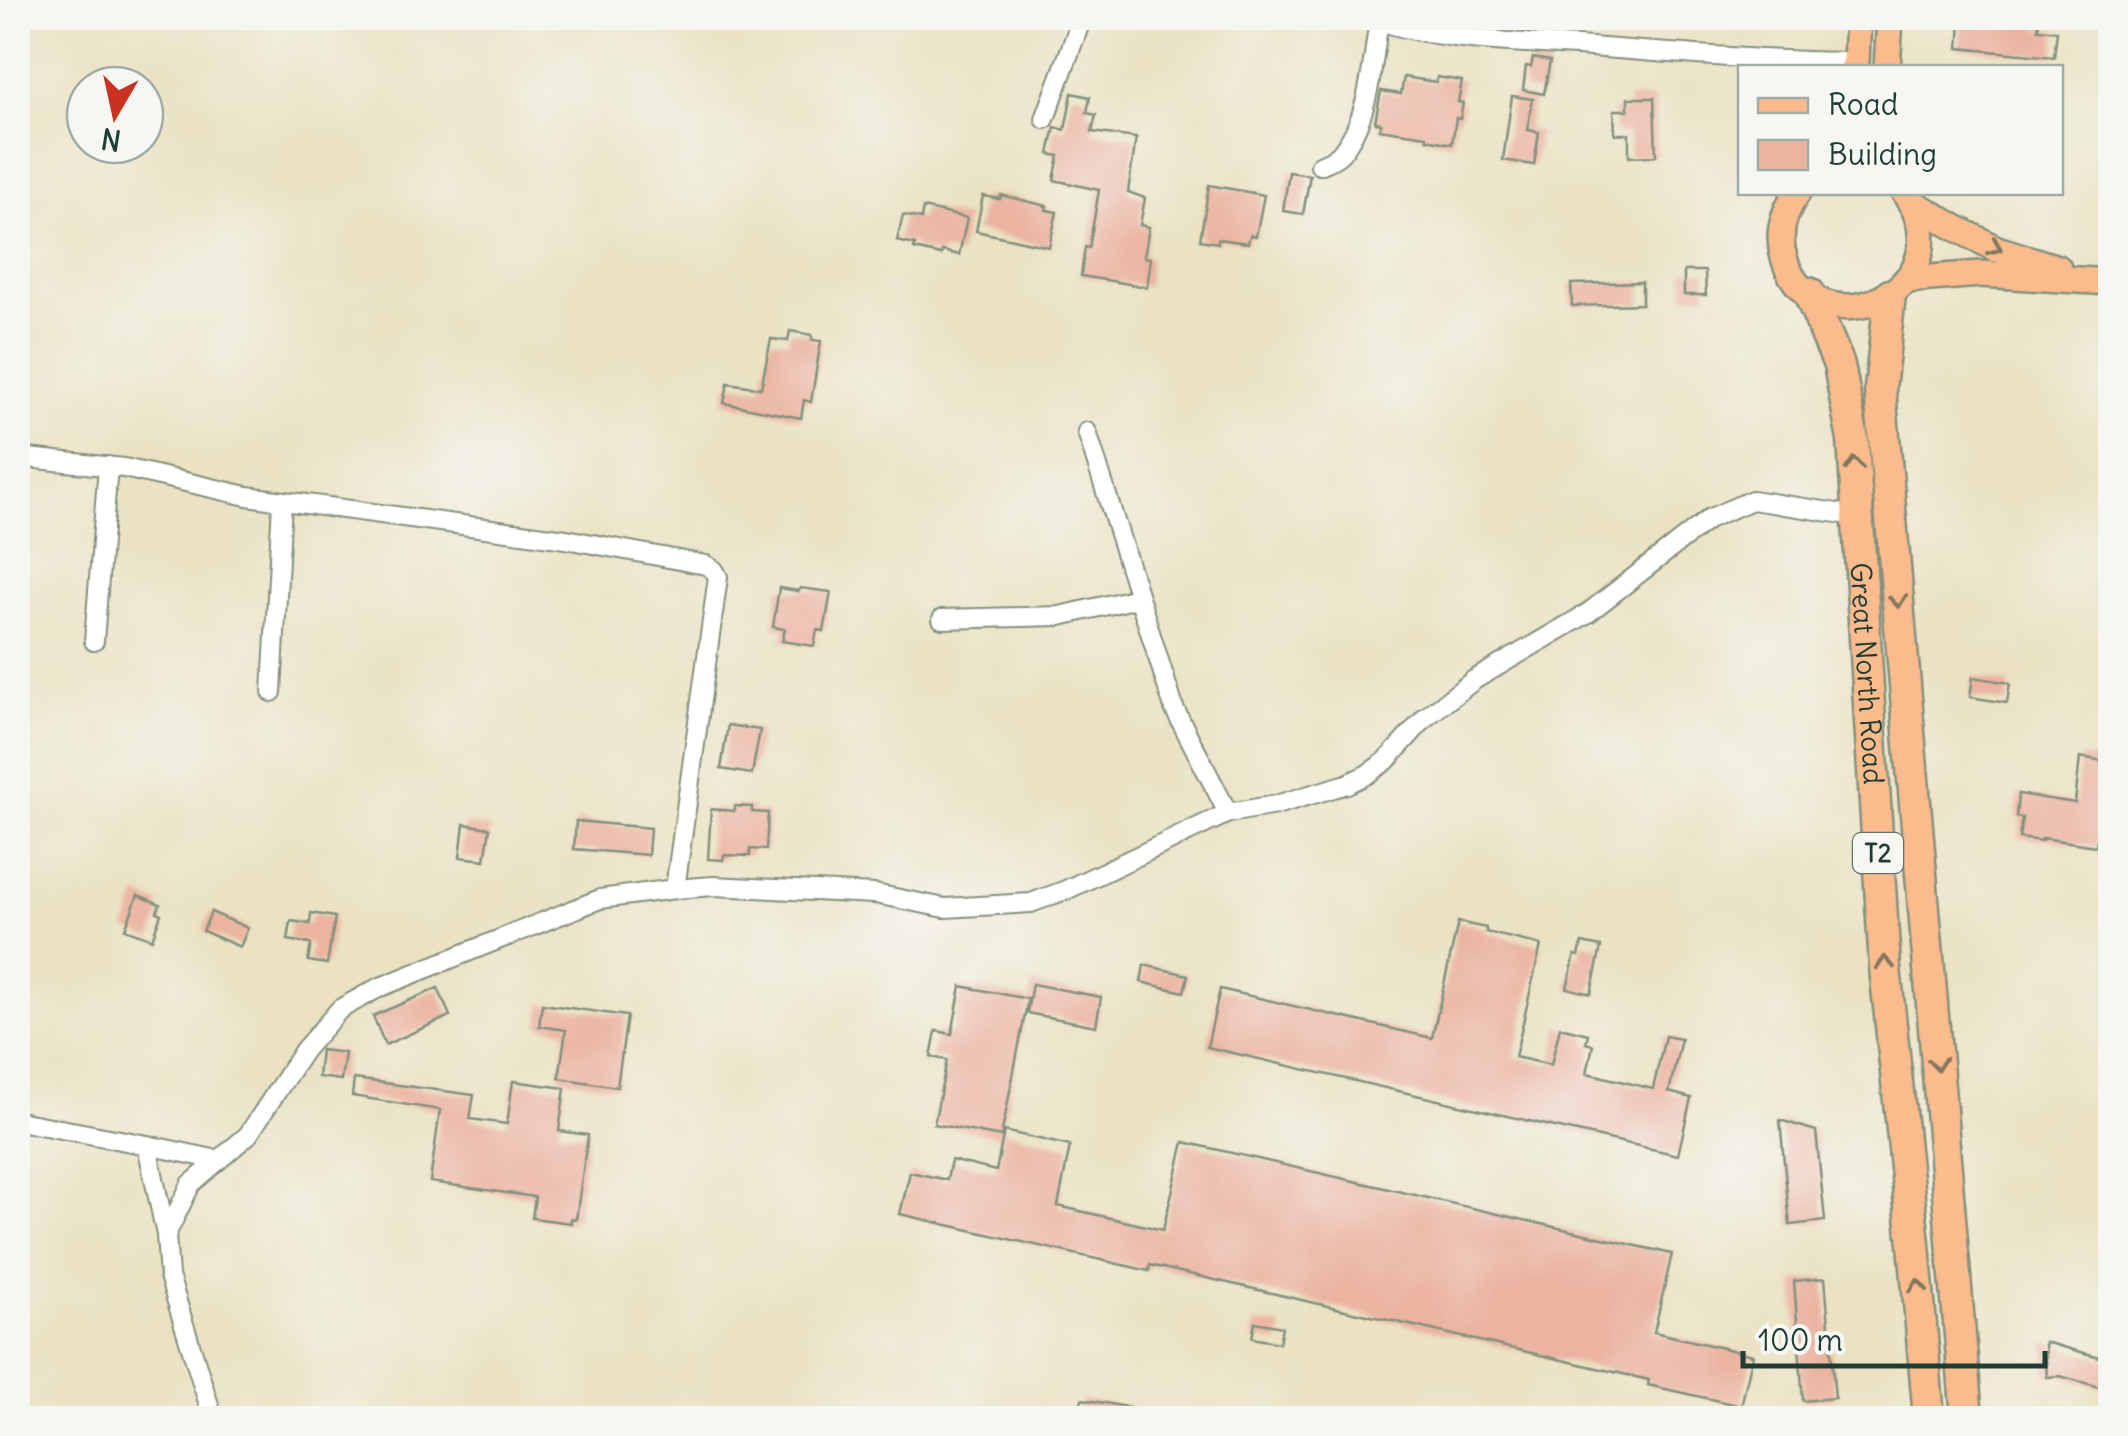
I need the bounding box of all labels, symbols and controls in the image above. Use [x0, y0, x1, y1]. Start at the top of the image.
north arrow [65, 65, 165, 165]
legend [1738, 65, 2063, 195]
text: Road [1828, 85, 1898, 123]
text: N [99, 120, 123, 159]
text: Building [1828, 135, 1937, 173]
one-way arrow [1985, 235, 2003, 255]
one-way arrow [1844, 456, 1865, 472]
street label: Great North Road [1842, 561, 1892, 785]
one-way arrow [1886, 593, 1908, 609]
road number: T2 [1853, 833, 1903, 873]
one-way arrow [1874, 955, 1896, 971]
one-way arrow [1926, 1057, 1948, 1073]
one-way arrow [1907, 1278, 1929, 1294]
scale bar [1743, 1306, 2046, 1368]
text: 100 m [1758, 1321, 1843, 1359]

